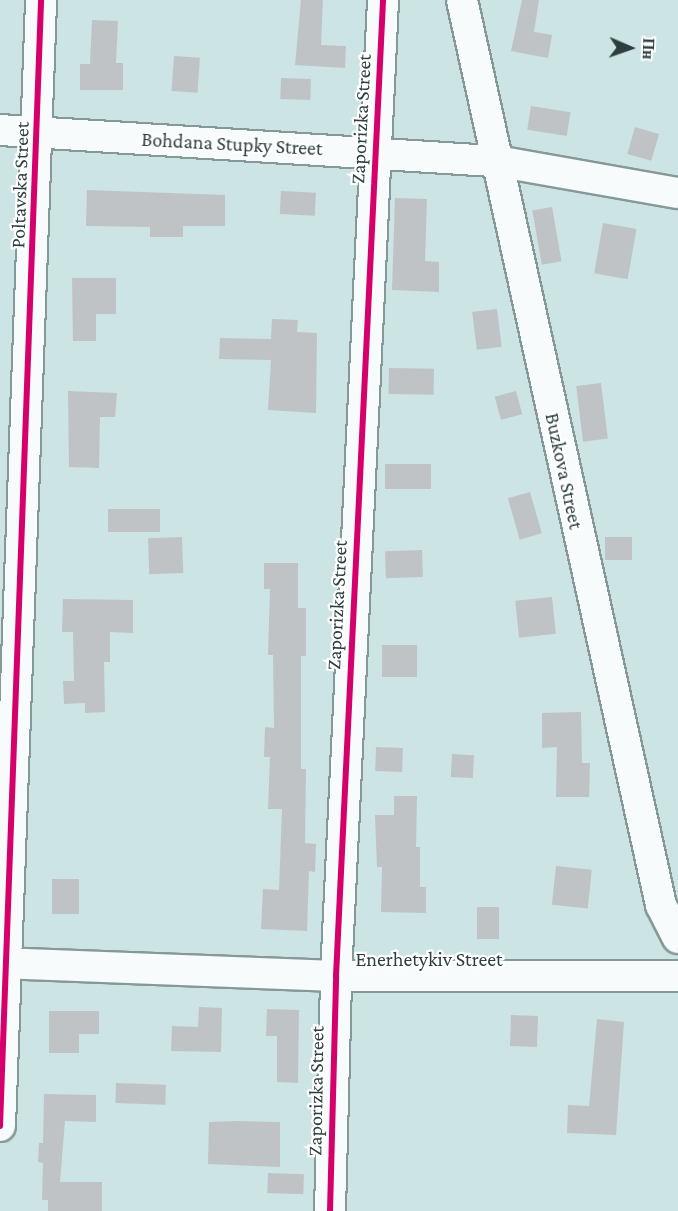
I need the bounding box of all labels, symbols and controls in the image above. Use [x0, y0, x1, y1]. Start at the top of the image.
north arrow [600, 18, 660, 78]
text: Пн [640, 38, 657, 60]
street label: Zaporizka Street [346, 53, 376, 185]
street label: Poltavska Street [6, 121, 34, 249]
street label: Bohdana Stupky Street [141, 127, 323, 161]
street label: Buzkova Street [540, 411, 588, 531]
street label: Zaporizka Street [322, 539, 352, 671]
street label: Enerhetykiv Street [355, 947, 503, 971]
street label: Zaporizka Street [303, 1026, 329, 1156]

